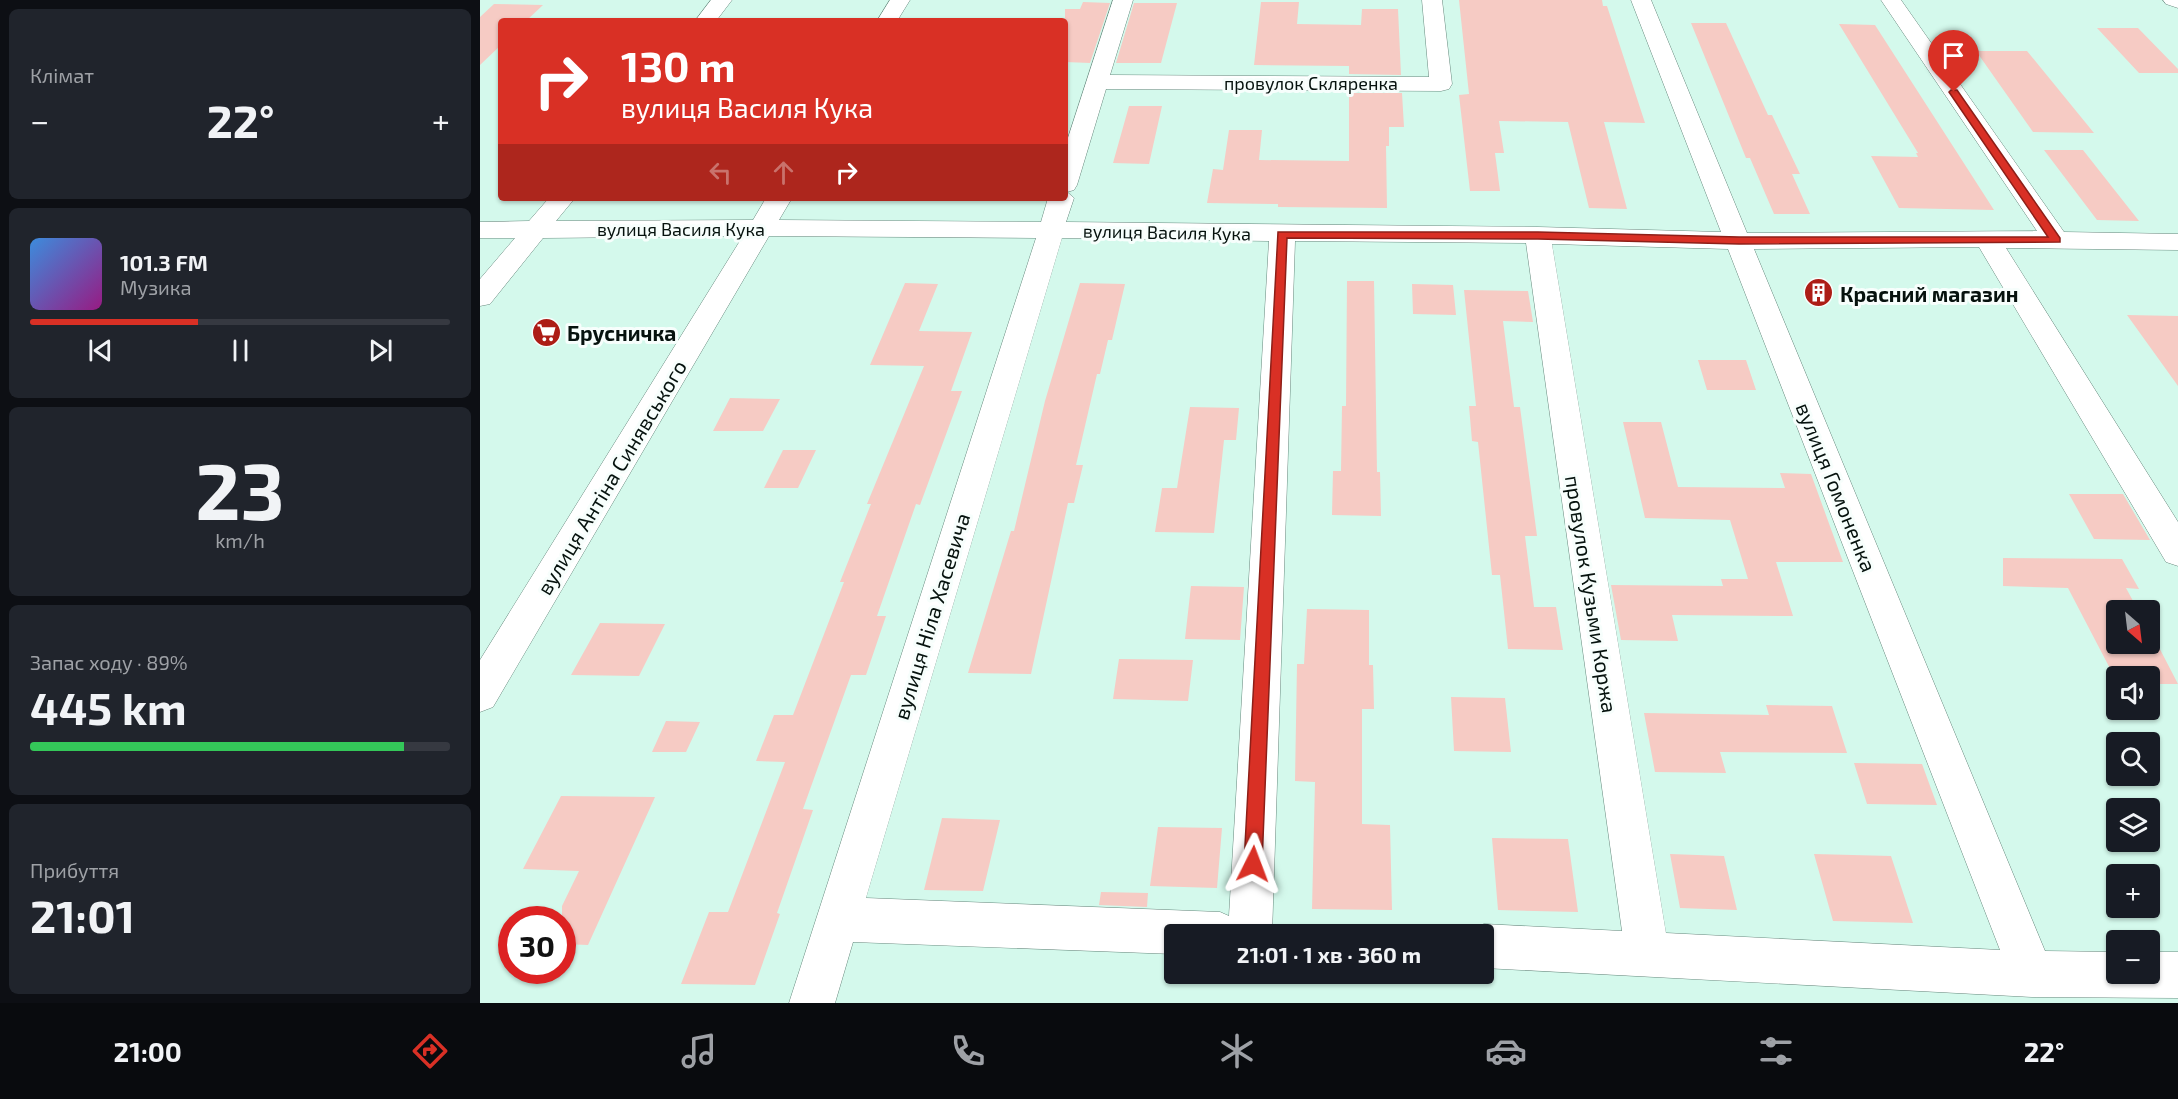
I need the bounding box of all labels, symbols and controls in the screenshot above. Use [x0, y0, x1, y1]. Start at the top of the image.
pin [1928, 30, 1979, 92]
icon: arrive [1937, 39, 1970, 72]
text: 130 m [621, 40, 736, 90]
icon: right [522, 42, 600, 120]
text: Клімат [30, 63, 94, 87]
street label: провулок Скляренка [1224, 72, 1398, 94]
text: вулиця Василя Кука [621, 91, 873, 123]
text: 22° [207, 93, 274, 147]
text: − [30, 100, 49, 140]
text: + [432, 100, 450, 140]
icon: left [704, 156, 737, 189]
icon: ahead [767, 156, 800, 189]
icon: right [830, 156, 863, 189]
street label: вулиця Василя Кука [597, 218, 765, 240]
street label: вулиця Василя Кука [1083, 220, 1251, 244]
text: 101.3 FM [120, 249, 208, 275]
text: Музика [120, 275, 192, 299]
building icon: Красний магазин [1803, 277, 1835, 309]
place label: Красний магазин [1840, 281, 2018, 306]
supermarket icon: Брусничка [530, 316, 562, 348]
place label: Брусничка [567, 320, 676, 345]
icon: previous [84, 334, 117, 367]
icon: pause [224, 334, 257, 367]
icon: next [364, 334, 397, 367]
street label: вулиця Антіна Синявського [531, 355, 692, 599]
street label: вулиця Гомоненка [1791, 399, 1882, 576]
text: 23 [195, 442, 285, 536]
street label: провулок Кузьми Коржа [1560, 473, 1623, 715]
street label: вулиця Ніла Хасевича [888, 510, 975, 723]
text: km/h [215, 528, 265, 552]
north arrow [2106, 600, 2160, 654]
map controls [2106, 600, 2160, 984]
text: Запас ходу · 89% [30, 650, 188, 674]
button: sound [2106, 666, 2160, 720]
text: 445 km [30, 680, 187, 734]
button: search [2106, 732, 2160, 786]
button: layers [2106, 798, 2160, 852]
position arrow [1221, 832, 1285, 896]
text: Прибуття [30, 858, 119, 882]
button: + [2106, 864, 2160, 918]
text: 21:01 [30, 888, 135, 942]
speed limit sign: 30 [498, 906, 576, 984]
button: − [2106, 930, 2160, 984]
text: 21:01 · 1 хв · 360 m [1237, 941, 1421, 967]
icon: directions [409, 1030, 451, 1072]
icon: music [678, 1030, 720, 1072]
icon: phone [947, 1030, 989, 1072]
icon: climate [1216, 1030, 1258, 1072]
icon: car [1485, 1030, 1527, 1072]
icon: filters [1755, 1030, 1797, 1072]
text: 21:00 [114, 1035, 182, 1067]
text: 22° [2024, 1035, 2064, 1067]

